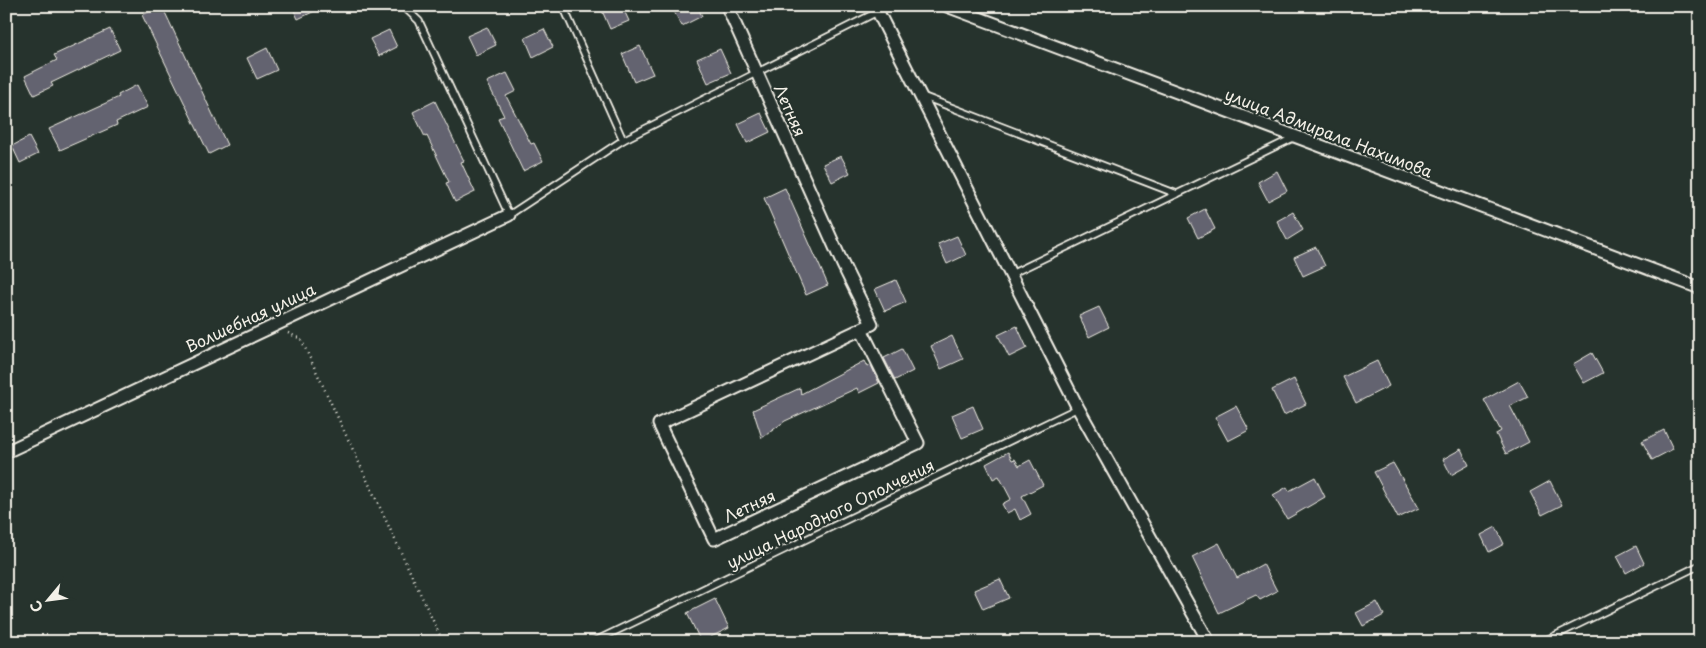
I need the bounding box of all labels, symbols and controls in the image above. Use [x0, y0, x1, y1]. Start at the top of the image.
street label: Летняя [769, 80, 813, 140]
street label: улица Адмирала Нахимова [1222, 81, 1436, 183]
street label: Волшебная улица [181, 276, 319, 358]
street label: улица Народного Ополчения [722, 452, 938, 574]
street label: Летняя [719, 482, 779, 528]
north arrow [22, 576, 72, 626]
text: С [24, 597, 48, 616]

